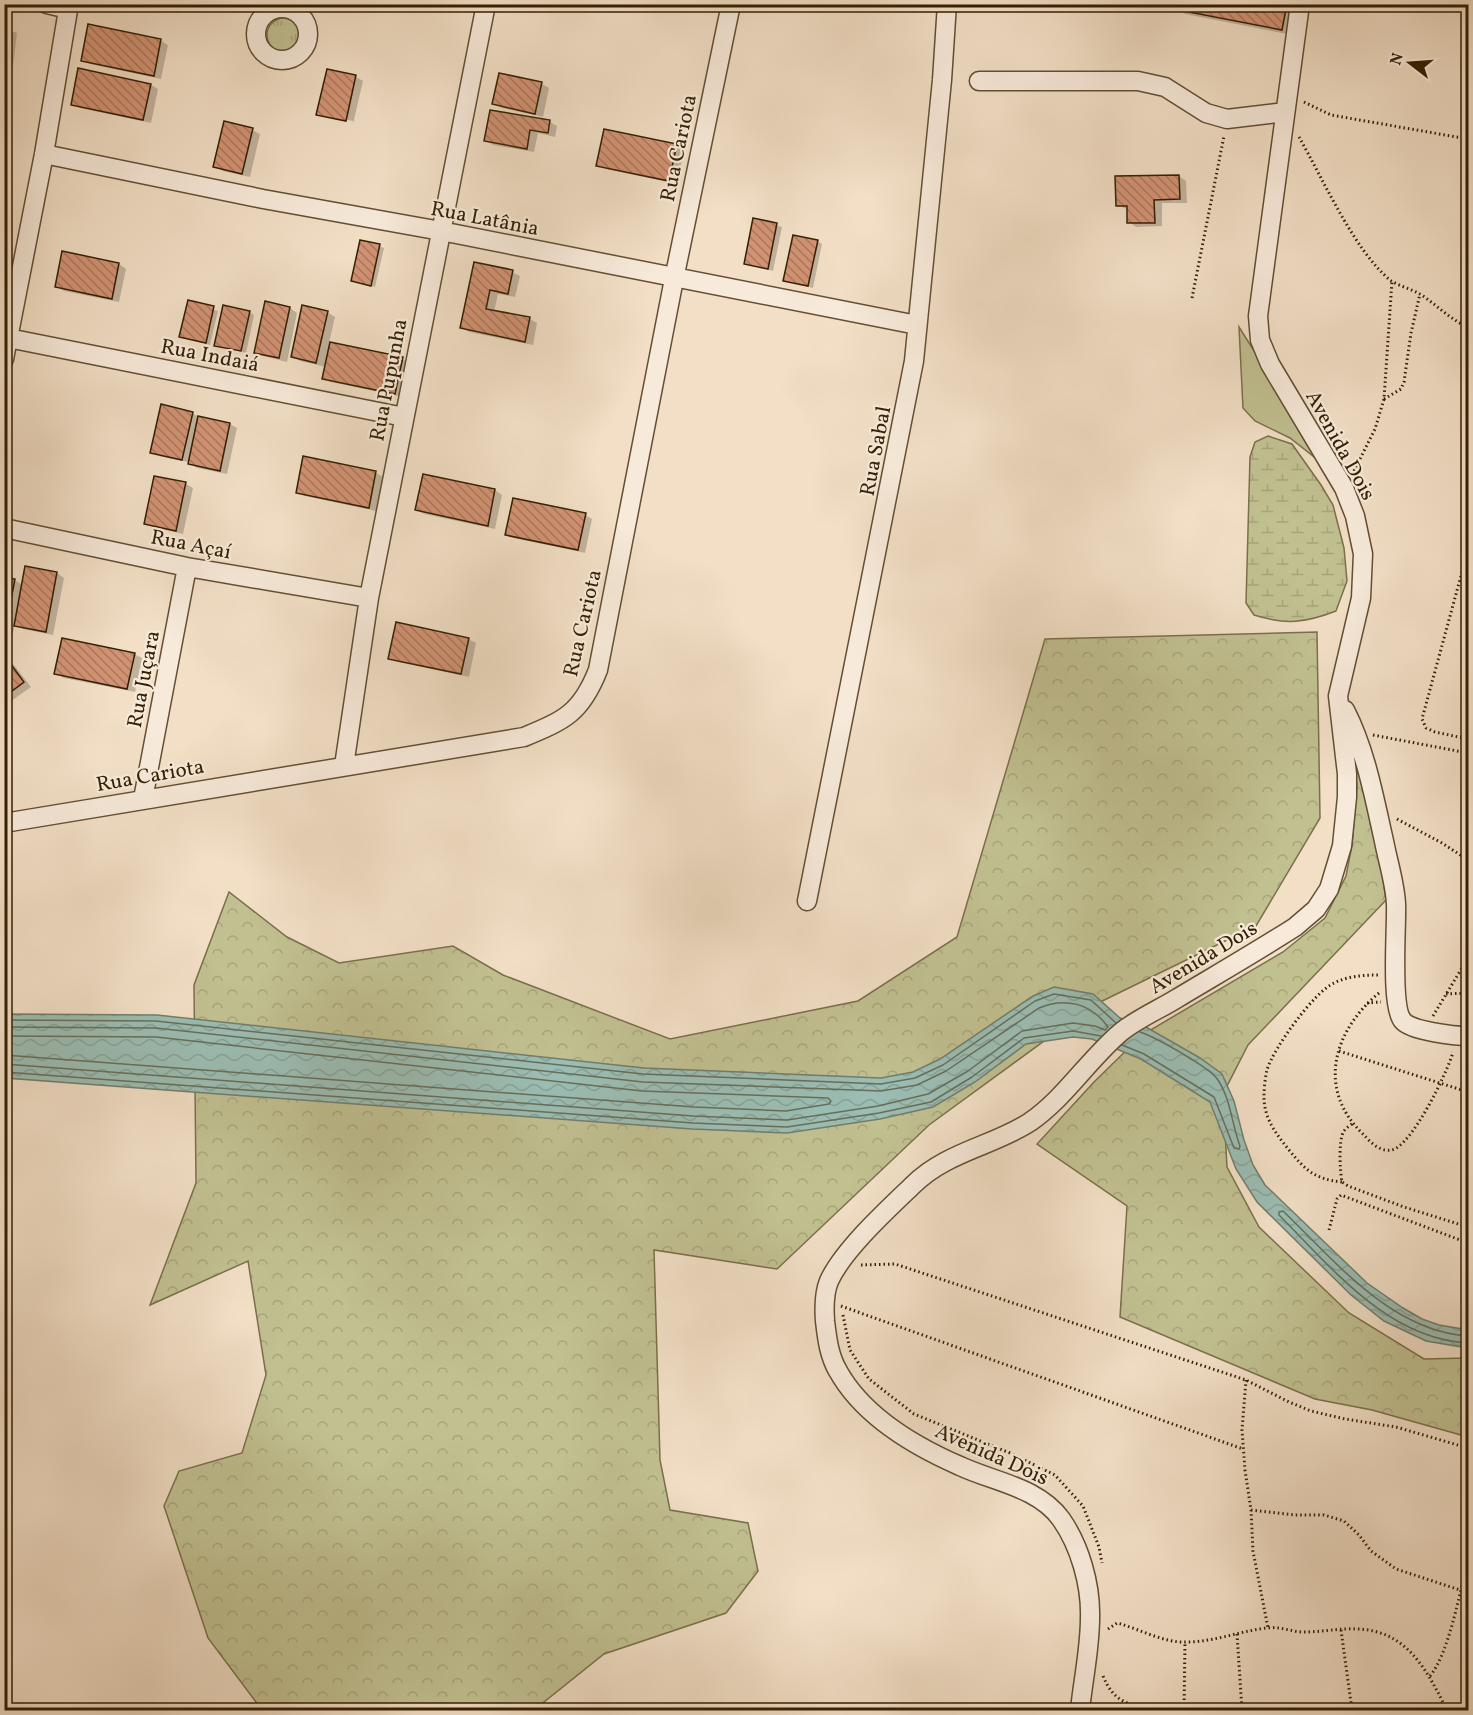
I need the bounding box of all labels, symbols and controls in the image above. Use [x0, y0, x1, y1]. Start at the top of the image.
north arrow [1380, 33, 1440, 93]
text: N [1385, 50, 1410, 68]
street label: Rua Cariota [654, 92, 705, 205]
street label: Rua Latânia [428, 195, 541, 244]
street label: Rua Pupunha [363, 317, 416, 444]
street label: Rua Indaiá [158, 333, 262, 380]
street label: Avenida Dois [1298, 386, 1382, 506]
street label: Rua Sabal [854, 404, 899, 499]
street label: Rua Açaí [148, 523, 234, 568]
street label: Rua Cariota [557, 567, 610, 680]
street label: Rua Juçara [121, 628, 168, 731]
street label: Rua Cariota [94, 753, 207, 800]
street label: Avenida Dois [1144, 915, 1263, 1002]
street label: Avenida Dois [930, 1417, 1053, 1493]

